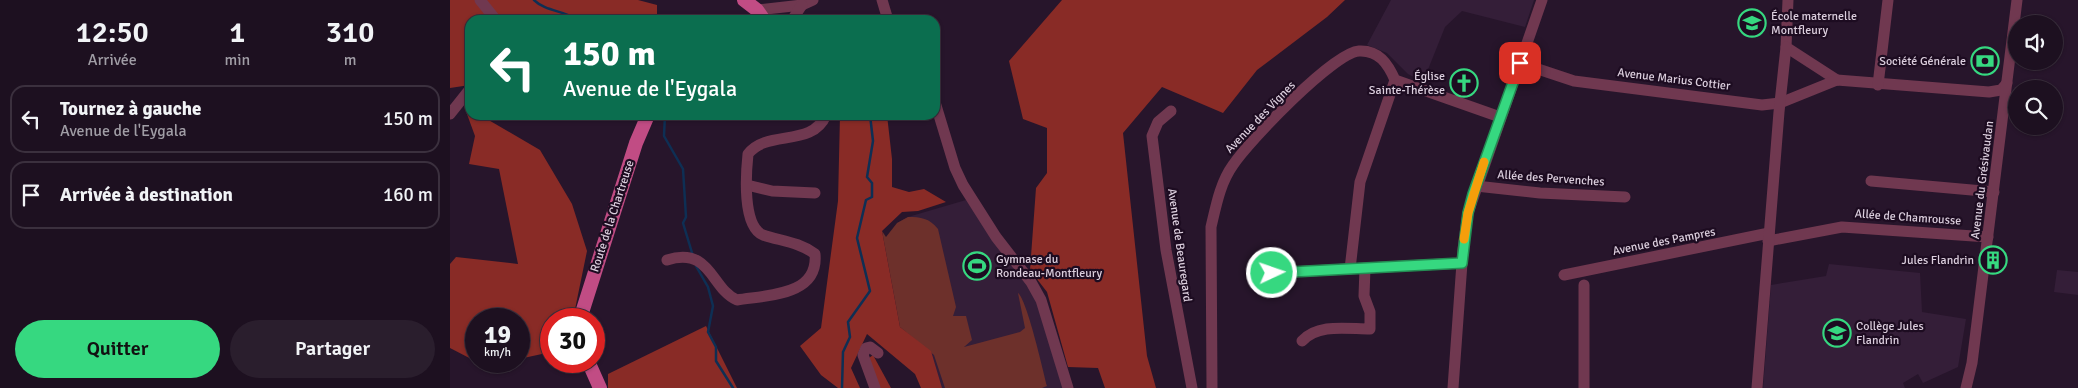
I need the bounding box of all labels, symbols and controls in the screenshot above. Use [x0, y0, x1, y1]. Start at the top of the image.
school or university icon: École maternelle Montfleury [1737, 8, 1767, 38]
place label: École maternelle Montfleury [1771, 9, 1857, 38]
text: 12:50 [76, 14, 149, 51]
text: 1 [229, 14, 245, 51]
text: 310 [326, 14, 374, 51]
map controls [2008, 15, 2063, 135]
button: sound [2008, 15, 2063, 70]
text: 150 m [563, 32, 656, 75]
icon: left [480, 35, 545, 100]
pin [1499, 42, 1541, 84]
bank icon: Société Générale [1970, 46, 2000, 76]
icon: arrive [1506, 49, 1534, 77]
text: Arrivée [88, 50, 137, 70]
text: min [224, 50, 250, 70]
text: m [344, 50, 356, 70]
place label: Société Générale [1879, 54, 1966, 69]
street label: Avenue Marius Cottier [1617, 65, 1732, 94]
church icon: Église Sainte-Thérèse [1449, 68, 1479, 98]
place label: Église Sainte-Thérèse [1369, 69, 1445, 98]
text: Avenue de l'Eygala [563, 75, 737, 102]
street label: Avenue des Vignes [1222, 78, 1299, 157]
button: search [2008, 80, 2063, 135]
text: Tournez à gauche [60, 97, 201, 121]
icon: left [17, 105, 45, 133]
text: 150 m [383, 107, 433, 131]
street label: Avenue du Grésivaudan [1968, 120, 1997, 240]
text: Avenue de l'Eygala [60, 121, 187, 141]
street label: Route de la Chartreuse [587, 158, 638, 274]
street label: Allée des Pervenches [1497, 167, 1605, 190]
icon: arrive [17, 181, 45, 209]
text: Arrivée à destination [60, 183, 233, 207]
text: 160 m [383, 183, 433, 207]
street label: Avenue de Beauregard [1164, 187, 1195, 303]
street label: Allée de Chamrousse [1854, 206, 1962, 229]
street label: Avenue des Pampres [1611, 224, 1717, 259]
building icon: Jules Flandrin [1978, 245, 2008, 275]
position arrow [1245, 246, 1297, 298]
sports icon: Gymnase du Rondeau-Montfleury [962, 251, 992, 281]
place label: Gymnase du Rondeau-Montfleury [996, 252, 1103, 281]
place label: Jules Flandrin [1902, 253, 1974, 268]
speed limit sign: 30 [540, 308, 605, 373]
school or university icon: Collège Jules Flandrin [1822, 318, 1852, 348]
text: 19 [484, 319, 511, 350]
place label: Collège Jules Flandrin [1856, 319, 1924, 348]
button: Quitter [15, 320, 220, 378]
button: Partager [230, 320, 435, 378]
text: km/h [484, 345, 511, 360]

